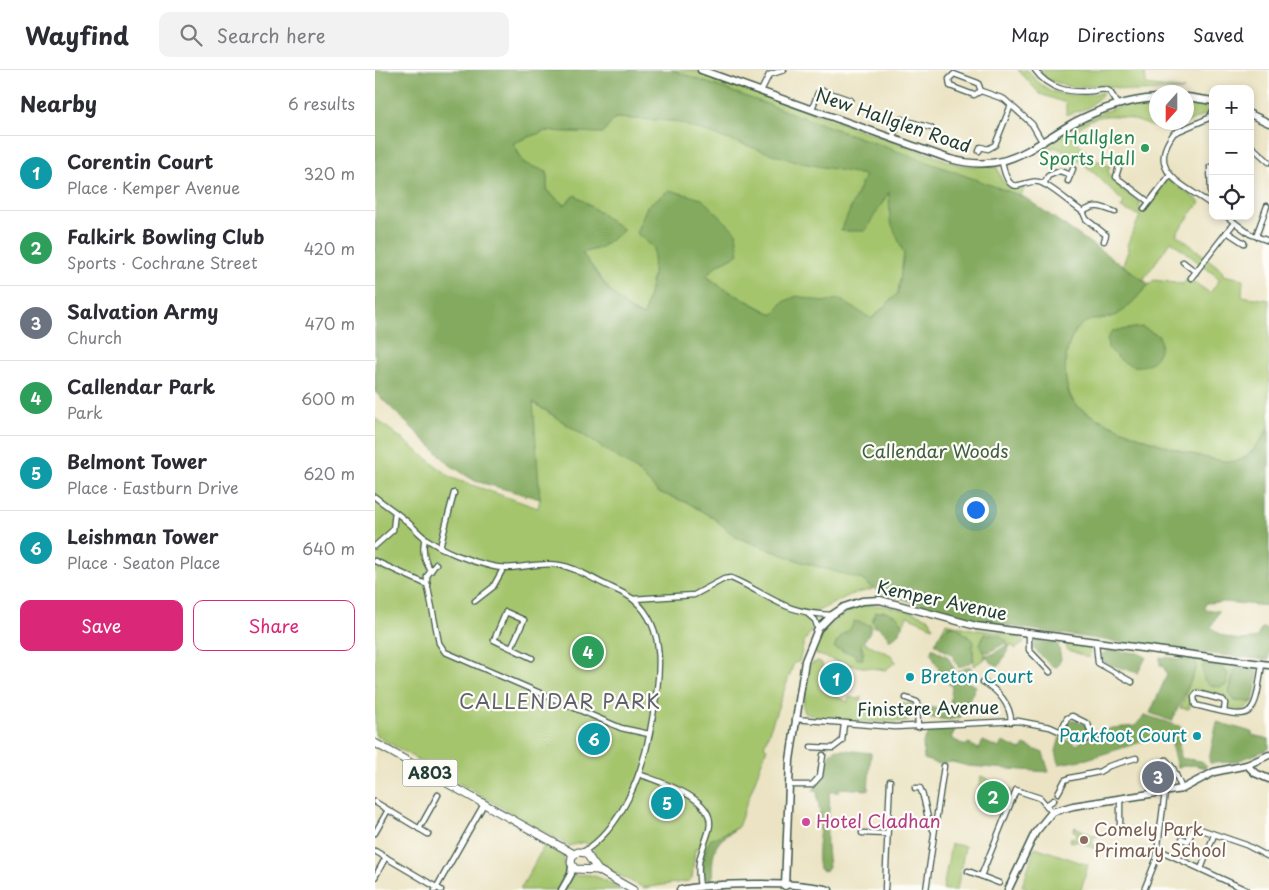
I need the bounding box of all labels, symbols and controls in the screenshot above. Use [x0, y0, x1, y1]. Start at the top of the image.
search box [159, 12, 509, 57]
text: Wayfind [25, 17, 129, 53]
icon: search [177, 21, 205, 49]
text: Search here [217, 21, 325, 49]
text: Map [1011, 21, 1049, 48]
text: Directions [1077, 21, 1165, 48]
text: Saved [1193, 21, 1244, 48]
street label: New Hallglen Road [812, 80, 975, 159]
north arrow [1149, 85, 1194, 130]
map controls [1209, 85, 1254, 220]
button: + [1209, 85, 1254, 130]
text: Nearby [20, 87, 97, 119]
text: 6 results [288, 91, 355, 115]
place label: Hallglen Sports Hall [1039, 123, 1135, 171]
button: − [1209, 130, 1254, 175]
marker: Hallglen Sports Hall [1139, 142, 1151, 154]
text: Corentin Court [67, 147, 213, 175]
text: 1 [32, 161, 40, 185]
text: 320 m [304, 161, 355, 185]
text: Place · Kemper Avenue [67, 175, 240, 199]
button: locate [1209, 175, 1254, 220]
text: Falkirk Bowling Club [67, 222, 264, 250]
text: 2 [30, 236, 42, 260]
text: 420 m [304, 236, 355, 260]
text: Sports · Cochrane Street [67, 250, 257, 274]
text: Salvation Army [67, 297, 218, 325]
text: 3 [31, 311, 41, 335]
text: 470 m [305, 311, 355, 335]
text: Church [67, 325, 122, 349]
text: Callendar Park [67, 372, 215, 400]
text: 4 [31, 386, 41, 410]
text: 600 m [301, 386, 355, 410]
text: Park [67, 400, 103, 424]
park label: Callendar Woods [862, 437, 1008, 464]
text: Belmont Tower [67, 447, 207, 475]
text: 5 [31, 461, 41, 485]
text: 620 m [303, 461, 355, 485]
text: Place · Eastburn Drive [67, 475, 239, 499]
your location [963, 497, 989, 523]
text: Leishman Tower [67, 522, 219, 550]
text: 6 [30, 536, 42, 560]
text: 640 m [302, 536, 355, 560]
text: Place · Seaton Place [67, 550, 220, 574]
street label: Kemper Avenue [875, 573, 1010, 627]
button: Save [20, 600, 183, 651]
button: Share [193, 600, 355, 651]
pin: 4 [572, 633, 604, 671]
pin: 1 [820, 660, 852, 698]
place label: Breton Court [920, 662, 1033, 689]
marker: Breton Court [904, 671, 916, 683]
district label: CALLENDAR PARK [459, 686, 661, 716]
street label: Finistere Avenue [857, 693, 1000, 722]
pin: 6 [578, 720, 610, 758]
place label: Parkfoot Court [1059, 721, 1187, 748]
marker: Parkfoot Court [1191, 730, 1203, 742]
pin: 3 [1142, 758, 1174, 796]
road number: A803 [403, 760, 457, 786]
pin: 2 [977, 778, 1009, 816]
pin: 5 [651, 784, 683, 822]
place label: Hotel Cladhan [816, 807, 941, 834]
place label: Comely Park Primary School [1094, 815, 1226, 863]
marker: Hotel Cladhan [800, 816, 812, 828]
marker: Comely Park Primary School [1078, 834, 1090, 846]

